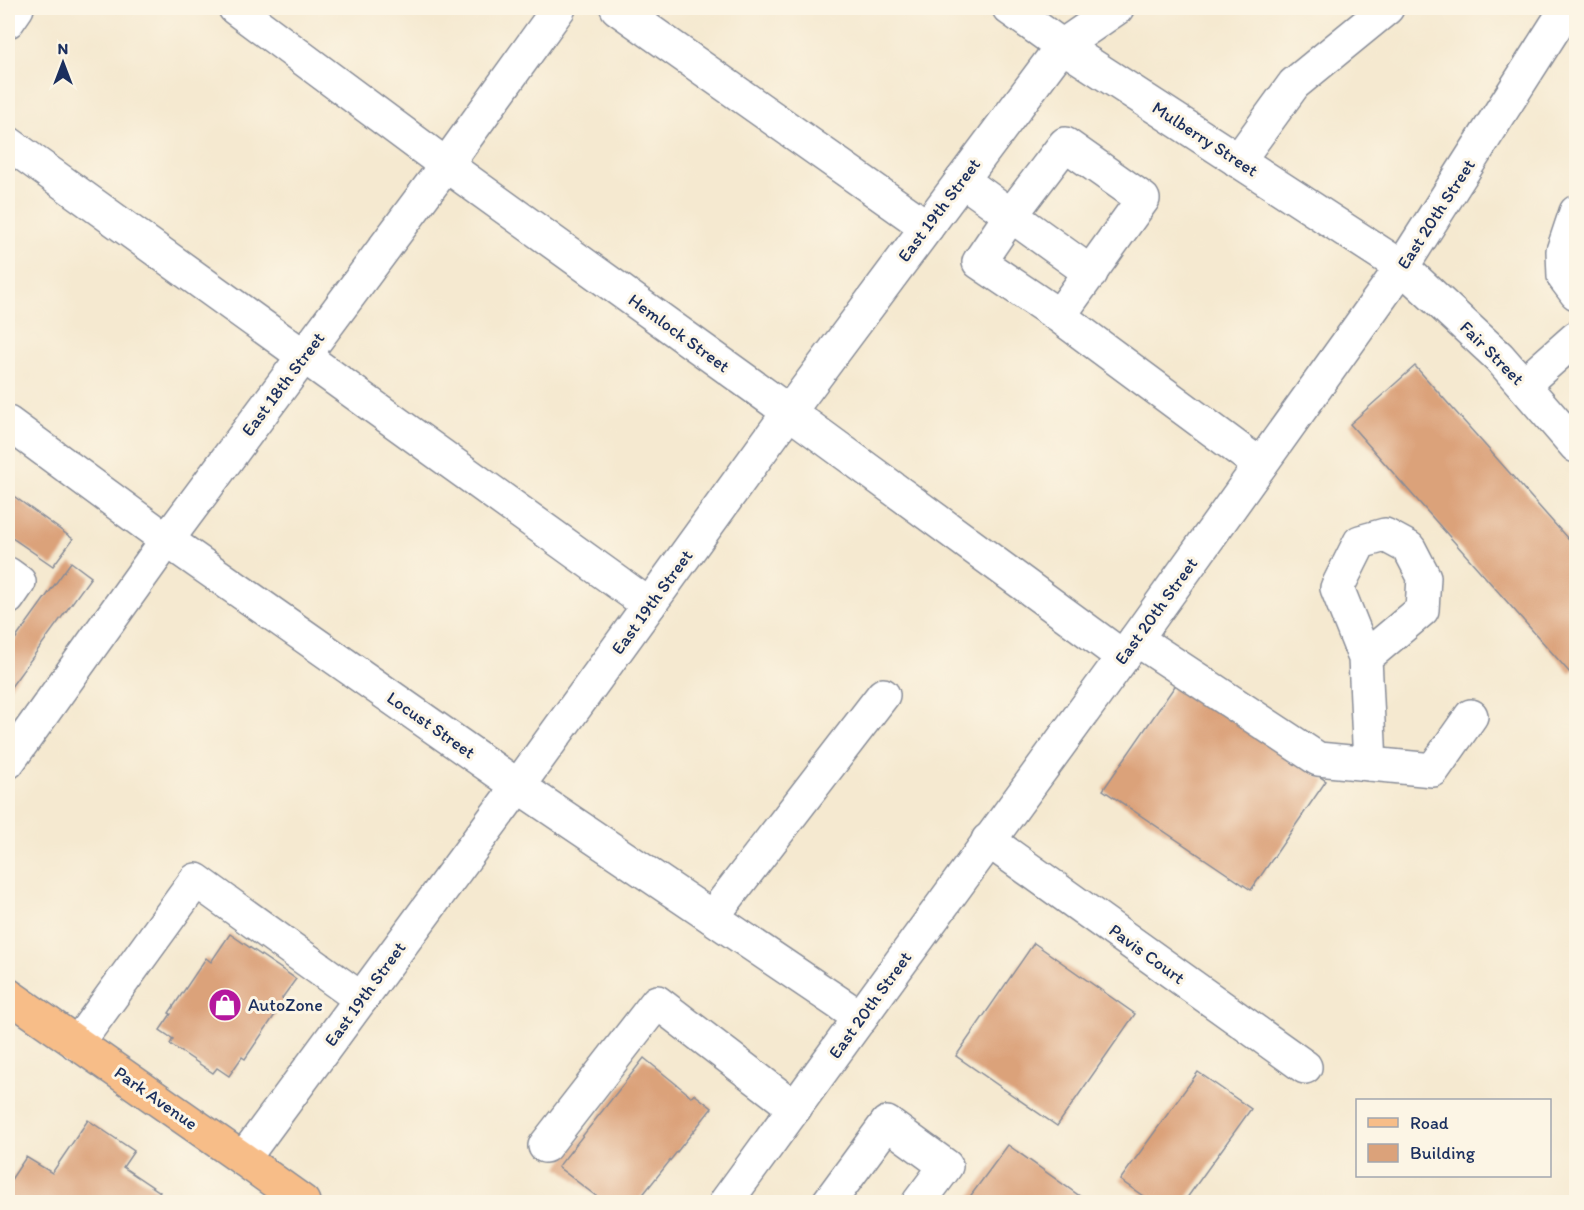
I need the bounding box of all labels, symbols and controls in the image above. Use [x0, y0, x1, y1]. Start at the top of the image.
north arrow [33, 33, 93, 93]
text: N [58, 39, 68, 58]
street label: Mulberry Street [1148, 97, 1262, 182]
street label: East 19th Street [893, 154, 985, 266]
street label: East 20th Street [1392, 155, 1480, 273]
street label: Hemlock Street [624, 289, 734, 377]
street label: Fair Street [1455, 316, 1529, 390]
street label: East 18th Street [237, 327, 329, 440]
street label: East 19th Street [607, 545, 698, 659]
street label: East 20th Street [1110, 553, 1202, 669]
street label: Locust Street [383, 686, 480, 764]
street label: Pavis Court [1105, 919, 1189, 989]
street label: East 19th Street [320, 937, 411, 1051]
street label: East 20th Street [824, 947, 916, 1063]
shop icon: AutoZone [207, 987, 243, 1023]
place label: AutoZone [248, 994, 323, 1016]
street label: Park Avenue [110, 1061, 202, 1135]
legend [1356, 1099, 1551, 1177]
text: Road [1410, 1112, 1449, 1134]
text: Building [1410, 1142, 1476, 1164]

